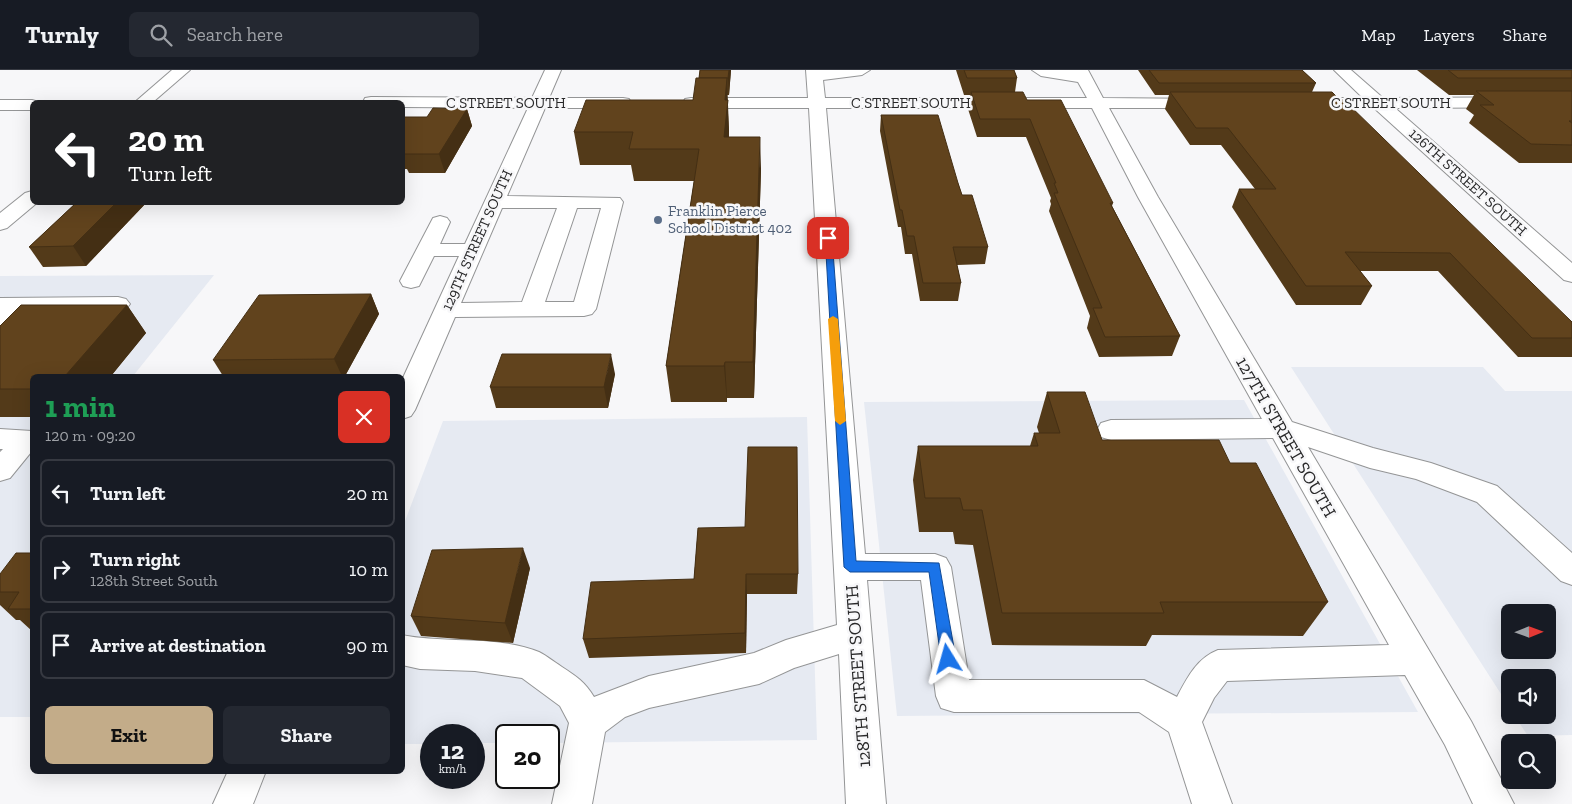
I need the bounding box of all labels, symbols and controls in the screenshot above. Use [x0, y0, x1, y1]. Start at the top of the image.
search box [129, 12, 479, 57]
text: Turnly [25, 20, 99, 49]
icon: search [147, 21, 175, 49]
text: Search here [187, 23, 283, 46]
text: Map [1361, 24, 1396, 46]
text: Layers [1424, 24, 1475, 46]
text: Share [1503, 24, 1547, 46]
street label: C STREET SOUTH [446, 94, 566, 112]
street label: C STREET SOUTH [851, 94, 971, 112]
street label: C STREET SOUTH [1331, 94, 1451, 112]
text: 20 m [128, 118, 204, 160]
icon: left [45, 120, 110, 185]
street label: 126TH STREET SOUTH [1405, 124, 1531, 240]
text: Turn left [128, 160, 212, 187]
street label: 129TH STREET SOUTH [438, 167, 516, 313]
place label: Franklin Pierce School District 402 [668, 202, 792, 237]
marker: Franklin Pierce School District 402 [652, 214, 664, 226]
pin [807, 217, 849, 259]
icon: arrive [814, 224, 842, 252]
street label: 127TH STREET SOUTH [1231, 353, 1341, 521]
text: 1 min [45, 389, 116, 425]
button: close [338, 391, 390, 443]
text: 120 m · 09:20 [45, 426, 136, 445]
icon: left [47, 479, 75, 507]
text: Turn left [90, 482, 165, 505]
text: 20 m [347, 482, 388, 505]
text: Turn right [90, 548, 180, 571]
icon: right [47, 555, 75, 583]
text: 10 m [349, 558, 388, 581]
text: 128th Street South [90, 571, 218, 590]
street label: 128TH STREET SOUTH [841, 584, 875, 768]
north arrow [1501, 604, 1556, 659]
map controls [1501, 604, 1556, 789]
icon: arrive [47, 631, 75, 659]
position arrow [921, 632, 973, 684]
text: Arrive at destination [90, 634, 266, 657]
text: 90 m [346, 634, 388, 657]
button: sound [1501, 669, 1556, 724]
button: Exit [45, 706, 213, 764]
button: Share [223, 706, 390, 764]
speed limit sign: 20 [495, 724, 560, 789]
button: search [1501, 734, 1556, 789]
text: 12 [441, 735, 464, 765]
text: km/h [439, 762, 466, 776]

